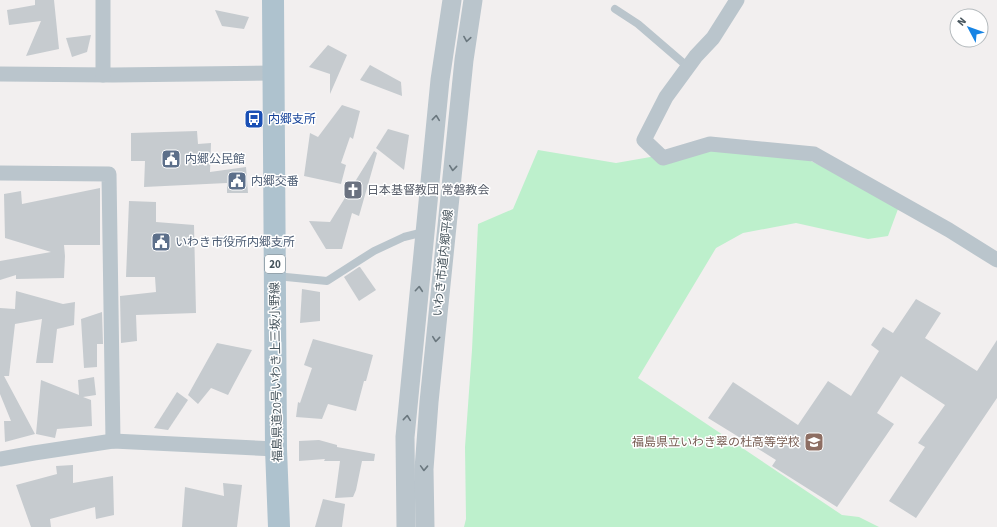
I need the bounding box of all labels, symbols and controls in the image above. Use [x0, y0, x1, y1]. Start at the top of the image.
north arrow [949, 8, 989, 48]
text: N [954, 14, 970, 29]
one-way arrow [463, 35, 472, 42]
bus stop icon: 内郷支所 [243, 108, 265, 130]
place label: 内郷支所 [268, 111, 316, 128]
one-way arrow [432, 115, 441, 121]
public building icon: 内郷公民館 [160, 148, 182, 170]
place label: 内郷公民館 [185, 151, 245, 168]
one-way arrow [449, 165, 458, 171]
public building icon: 内郷交番 [226, 170, 248, 192]
place label: 内郷交番 [251, 173, 299, 190]
church icon: 日本基督教団 常磐教会 [342, 179, 364, 201]
place label: 日本基督教団 常磐教会 [367, 182, 489, 199]
street label: いわき市道内郷平線 [429, 208, 458, 318]
public building icon: いわき市役所内郷支所 [150, 231, 172, 253]
place label: いわき市役所内郷支所 [175, 234, 295, 251]
road number: 20 [265, 255, 285, 273]
street label: 福島県道20号いわき上三坂小野線 [266, 282, 287, 462]
one-way arrow [414, 286, 423, 292]
one-way arrow [431, 336, 440, 342]
one-way arrow [402, 415, 411, 421]
school or university icon: 福島県立いわき翠の杜高等学校 [803, 431, 825, 453]
place label: 福島県立いわき翠の杜高等学校 [632, 434, 800, 451]
one-way arrow [420, 465, 429, 471]

